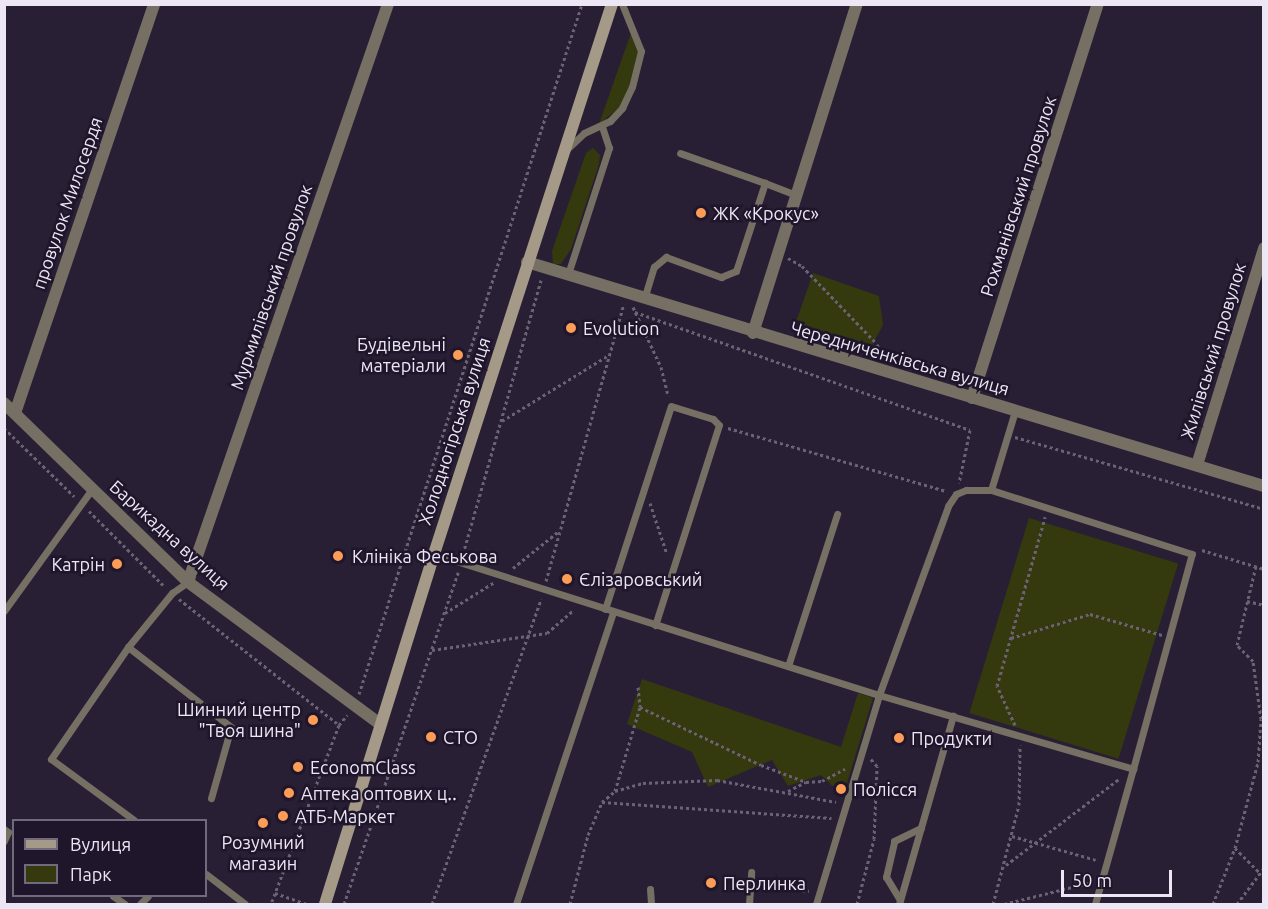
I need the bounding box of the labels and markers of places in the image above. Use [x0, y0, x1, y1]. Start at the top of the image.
place label: ЖК «Крокус» [713, 202, 819, 224]
marker: ЖК «Крокус» [694, 206, 708, 220]
place label: Evolution [583, 317, 659, 339]
marker: Evolution [564, 321, 578, 335]
place label: Будівельні матеріали [357, 334, 446, 376]
marker: Будівельні матеріали [451, 348, 465, 362]
place label: Клініка Феськова [352, 545, 498, 567]
marker: Клініка Феськова [329, 547, 347, 565]
place label: Катрін [51, 553, 105, 575]
marker: Катрін [110, 557, 124, 571]
place label: Єлізаровський [579, 568, 703, 590]
marker: Єлізаровський [560, 572, 574, 586]
place label: Шинний центр "Твоя шина" [177, 699, 301, 742]
marker: Шинний центр "Твоя шина" [306, 713, 320, 727]
place label: СТО [443, 726, 478, 748]
place label: Продукти [911, 727, 992, 749]
marker: СТО [424, 730, 438, 744]
marker: Продукти [892, 731, 906, 745]
place label: EconomClass [310, 756, 416, 778]
marker: EconomClass [291, 760, 305, 774]
place label: Полісся [853, 778, 917, 800]
place label: Аптека оптових ц‥ [301, 782, 457, 804]
marker: Полісся [834, 782, 848, 796]
marker: Аптека оптових ц‥ [282, 786, 296, 800]
place label: АТБ-Маркет [295, 805, 395, 827]
marker: АТБ-Маркет [276, 809, 290, 823]
marker: Розумний магазин [256, 816, 270, 830]
place label: Розумний магазин [221, 832, 305, 874]
place label: Перлинка [723, 872, 806, 894]
marker: Перлинка [704, 876, 718, 890]

